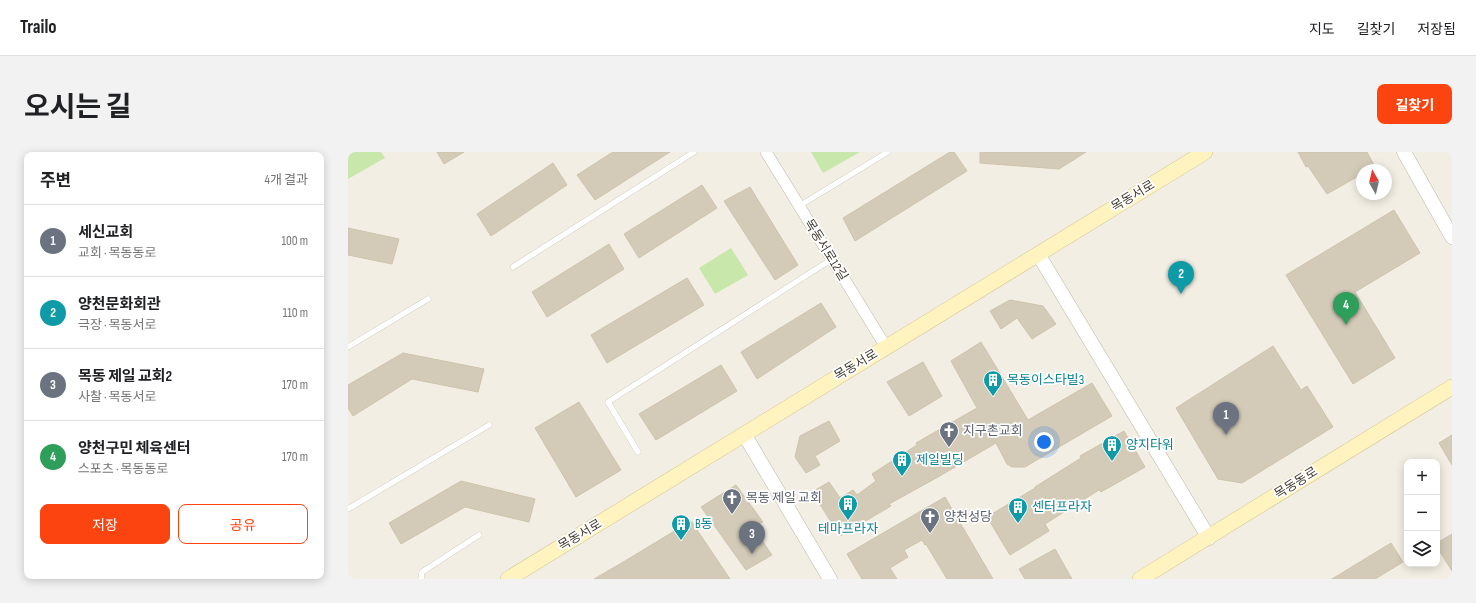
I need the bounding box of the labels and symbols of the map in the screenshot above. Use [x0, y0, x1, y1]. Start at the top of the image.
north arrow [1356, 164, 1392, 200]
street label: 목동서로 [1108, 177, 1158, 215]
street label: 목동서로12길 [801, 216, 851, 284]
pin: 2 [1168, 261, 1194, 294]
pin: 4 [1333, 292, 1359, 325]
street label: 목동서로 [831, 346, 881, 384]
building icon: 목동이스타빌3 [982, 369, 1004, 397]
place label: 목동이스타빌3 [1007, 372, 1084, 388]
pin: 1 [1213, 402, 1239, 435]
church icon: 지구촌교회 [938, 420, 960, 448]
place label: 지구촌교회 [963, 423, 1023, 439]
your location [1034, 432, 1054, 452]
building icon: 양지타워 [1101, 434, 1123, 462]
place label: 양지타워 [1126, 437, 1174, 453]
building icon: 제일빌딩 [891, 449, 913, 477]
place label: 제일빌딩 [916, 452, 964, 468]
street label: 목동동로 [1271, 464, 1321, 502]
church icon: 목동 제일 교회 [721, 487, 743, 515]
place label: 목동 제일 교회 [746, 490, 822, 506]
building icon: 테마프라자 [837, 493, 859, 521]
building icon: 센터프라자 [1007, 496, 1029, 524]
place label: 센터프라자 [1032, 499, 1092, 515]
church icon: 양천성당 [919, 506, 941, 534]
place label: 양천성당 [944, 509, 992, 525]
building icon: B동 [670, 513, 692, 541]
street label: 목동서로 [555, 516, 605, 554]
place label: B동 [695, 516, 713, 532]
pin: 3 [739, 521, 765, 554]
place label: 테마프라자 [818, 521, 878, 537]

